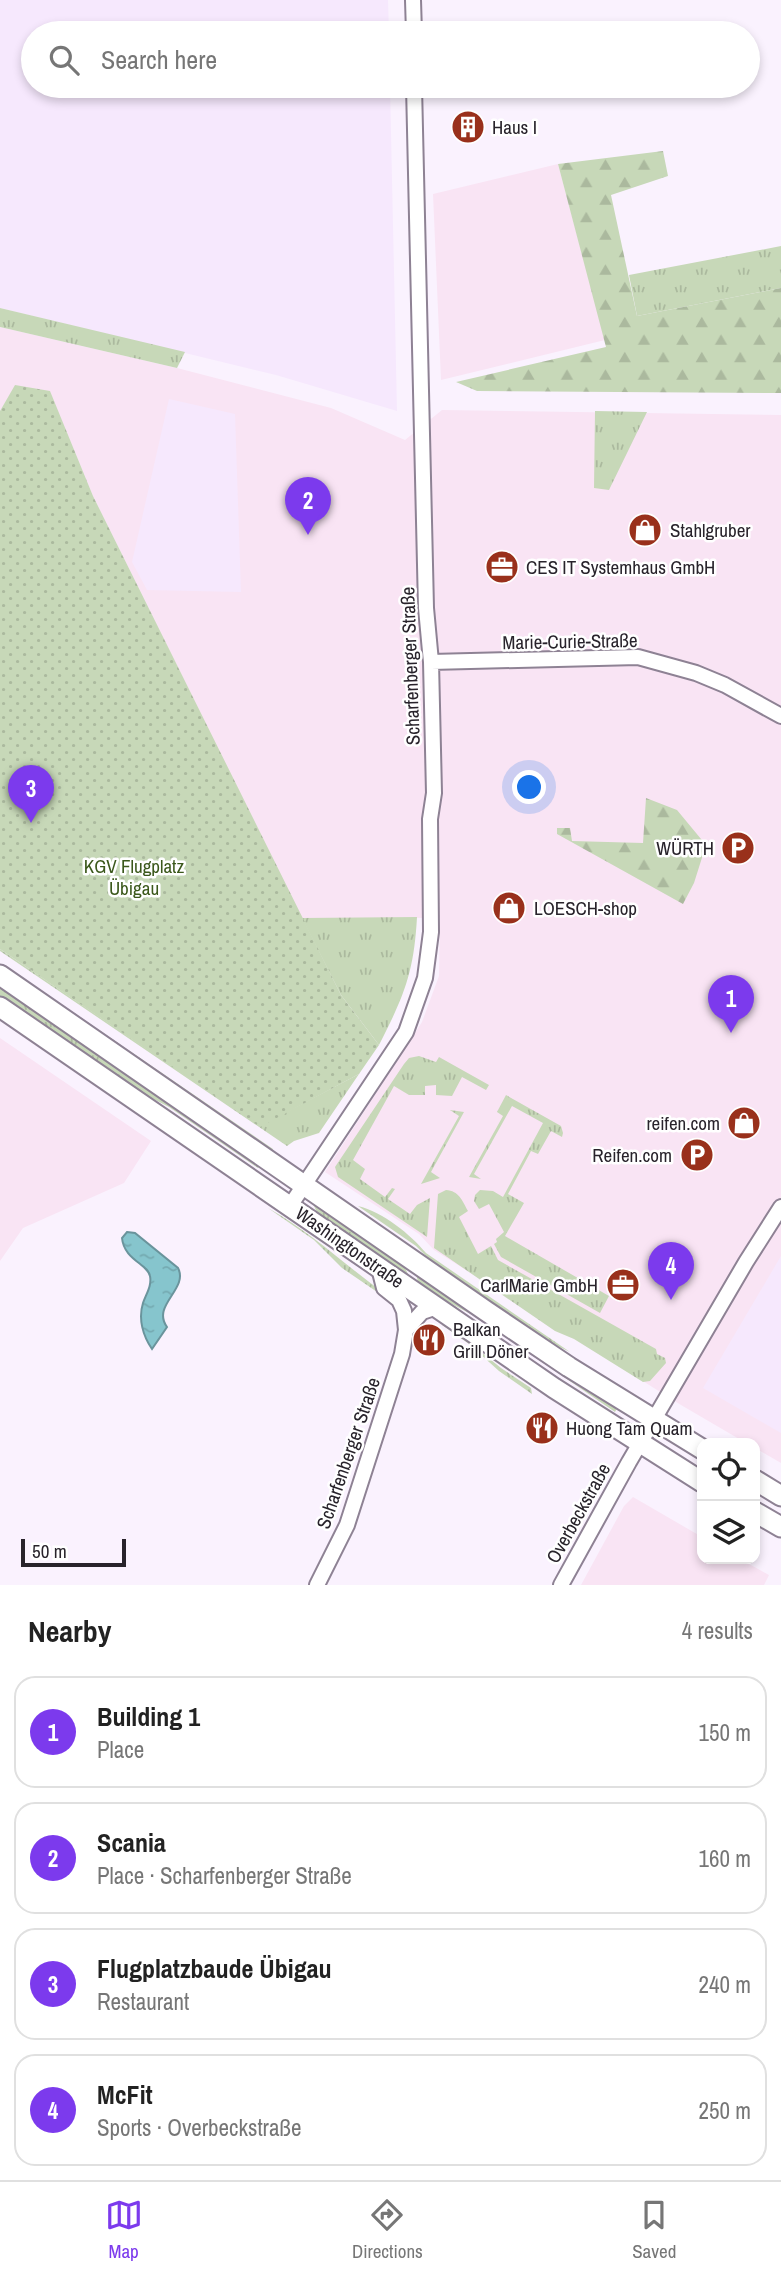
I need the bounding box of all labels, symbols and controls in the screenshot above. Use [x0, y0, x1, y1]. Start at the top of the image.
search box [21, 21, 760, 98]
icon: search [45, 41, 83, 79]
text: Search here [101, 42, 217, 77]
building icon: Haus I [449, 108, 487, 146]
place label: Haus I [492, 114, 537, 140]
pin: 2 [285, 477, 331, 535]
shop icon: Stahlgruber [626, 511, 664, 549]
place label: Stahlgruber [670, 517, 751, 543]
office icon: CES IT Systemhaus GmbH [483, 548, 521, 586]
place label: CES IT Systemhaus GmbH [526, 554, 715, 580]
street label: Scharfenberger Straße [394, 586, 426, 746]
street label: Marie-Curie-Straße [502, 627, 638, 655]
pin: 3 [8, 765, 54, 823]
your location [512, 770, 546, 804]
parking icon: WÜRTH [719, 829, 757, 867]
place label: WÜRTH [656, 835, 714, 861]
park label: KGV Flugplatz Übigau [84, 853, 184, 901]
shop icon: LOESCH-shop [490, 889, 528, 927]
place label: LOESCH-shop [534, 895, 637, 921]
pin: 1 [708, 975, 754, 1033]
shop icon: reifen.com [725, 1104, 763, 1142]
place label: reifen.com [646, 1110, 720, 1136]
parking icon: Reifen.com [678, 1136, 716, 1174]
place label: Reifen.com [592, 1142, 672, 1168]
street label: Washingtonstraße [291, 1200, 409, 1294]
pin: 4 [648, 1242, 694, 1300]
office icon: CarlMarie GmbH [604, 1266, 642, 1304]
place label: CarlMarie GmbH [480, 1272, 598, 1298]
place label: Balkan Grill Döner [453, 1316, 529, 1364]
restaurant icon: Balkan Grill Döner [410, 1321, 448, 1359]
street label: Scharfenberger Straße [310, 1374, 386, 1532]
restaurant icon: Huong Tam Quam [523, 1409, 561, 1447]
place label: Huong Tam Quam [566, 1415, 692, 1441]
map controls [697, 1438, 760, 1564]
button: locate [697, 1438, 760, 1501]
street label: Overbeckstraße [540, 1458, 616, 1568]
button: layers [697, 1501, 760, 1564]
scale bar [21, 1536, 126, 1568]
text: 50 m [32, 1538, 67, 1564]
text: Nearby [28, 1611, 111, 1651]
text: 4 results [682, 1615, 753, 1646]
text: Building 1 [97, 1699, 200, 1734]
text: 1 [48, 1717, 58, 1748]
text: 150 m [699, 1717, 751, 1748]
text: Place [97, 1734, 144, 1765]
text: Scania [97, 1825, 166, 1860]
text: 2 [48, 1843, 58, 1874]
text: 160 m [699, 1843, 751, 1874]
text: Place · Scharfenberger Straße [97, 1860, 352, 1891]
text: Flugplatzbaude Übigau [97, 1951, 332, 1986]
text: 3 [48, 1969, 58, 2000]
text: 240 m [699, 1969, 751, 2000]
text: Restaurant [97, 1986, 189, 2017]
text: McFit [97, 2077, 153, 2112]
text: 4 [48, 2095, 58, 2126]
text: 250 m [699, 2095, 751, 2126]
text: Sports · Overbeckstraße [97, 2112, 301, 2143]
tab: Map [105, 2196, 143, 2264]
tab: Directions [352, 2196, 423, 2264]
tab: Saved [632, 2196, 676, 2264]

